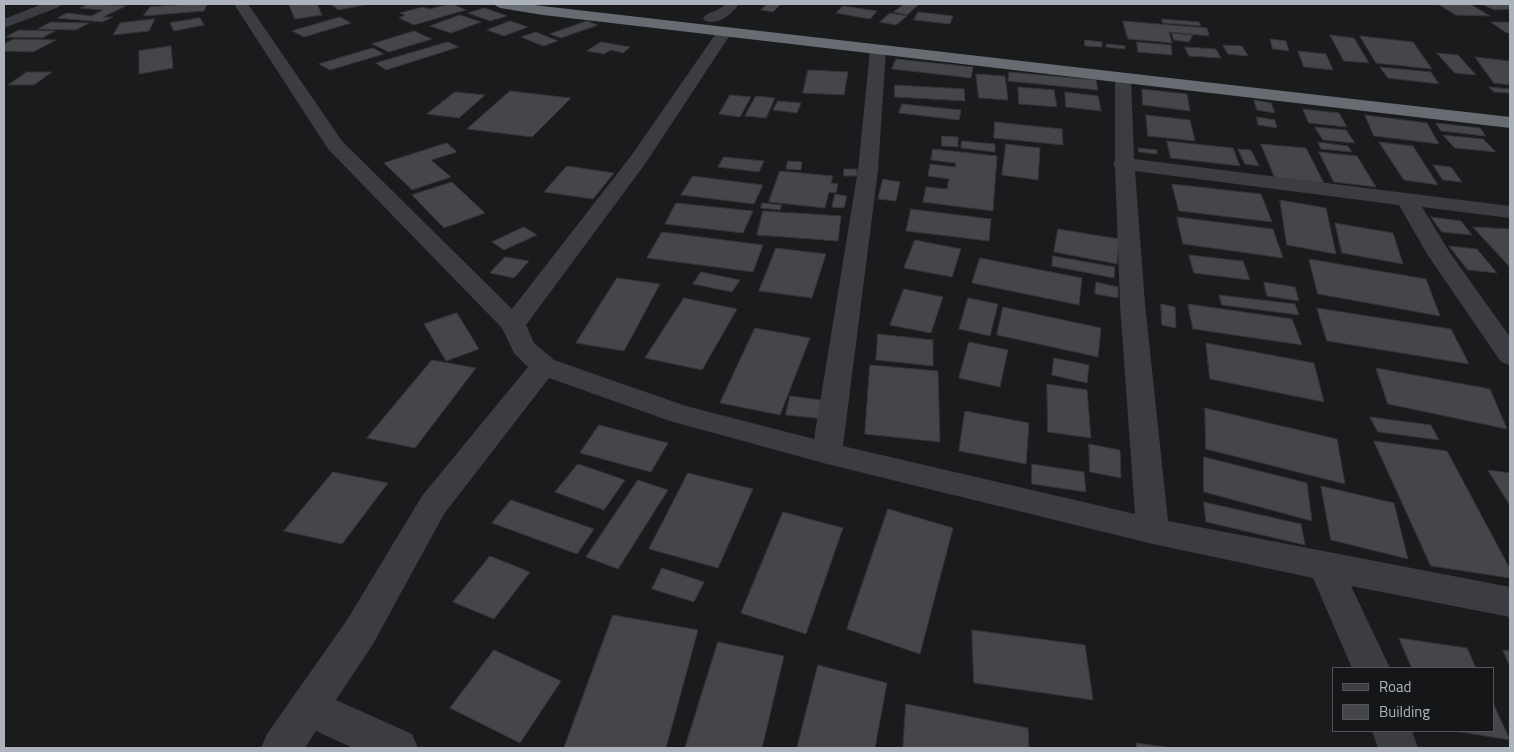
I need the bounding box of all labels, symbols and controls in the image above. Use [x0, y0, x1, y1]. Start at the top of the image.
legend [1332, 667, 1494, 732]
text: Road [1379, 675, 1411, 698]
text: Building [1379, 700, 1430, 723]

